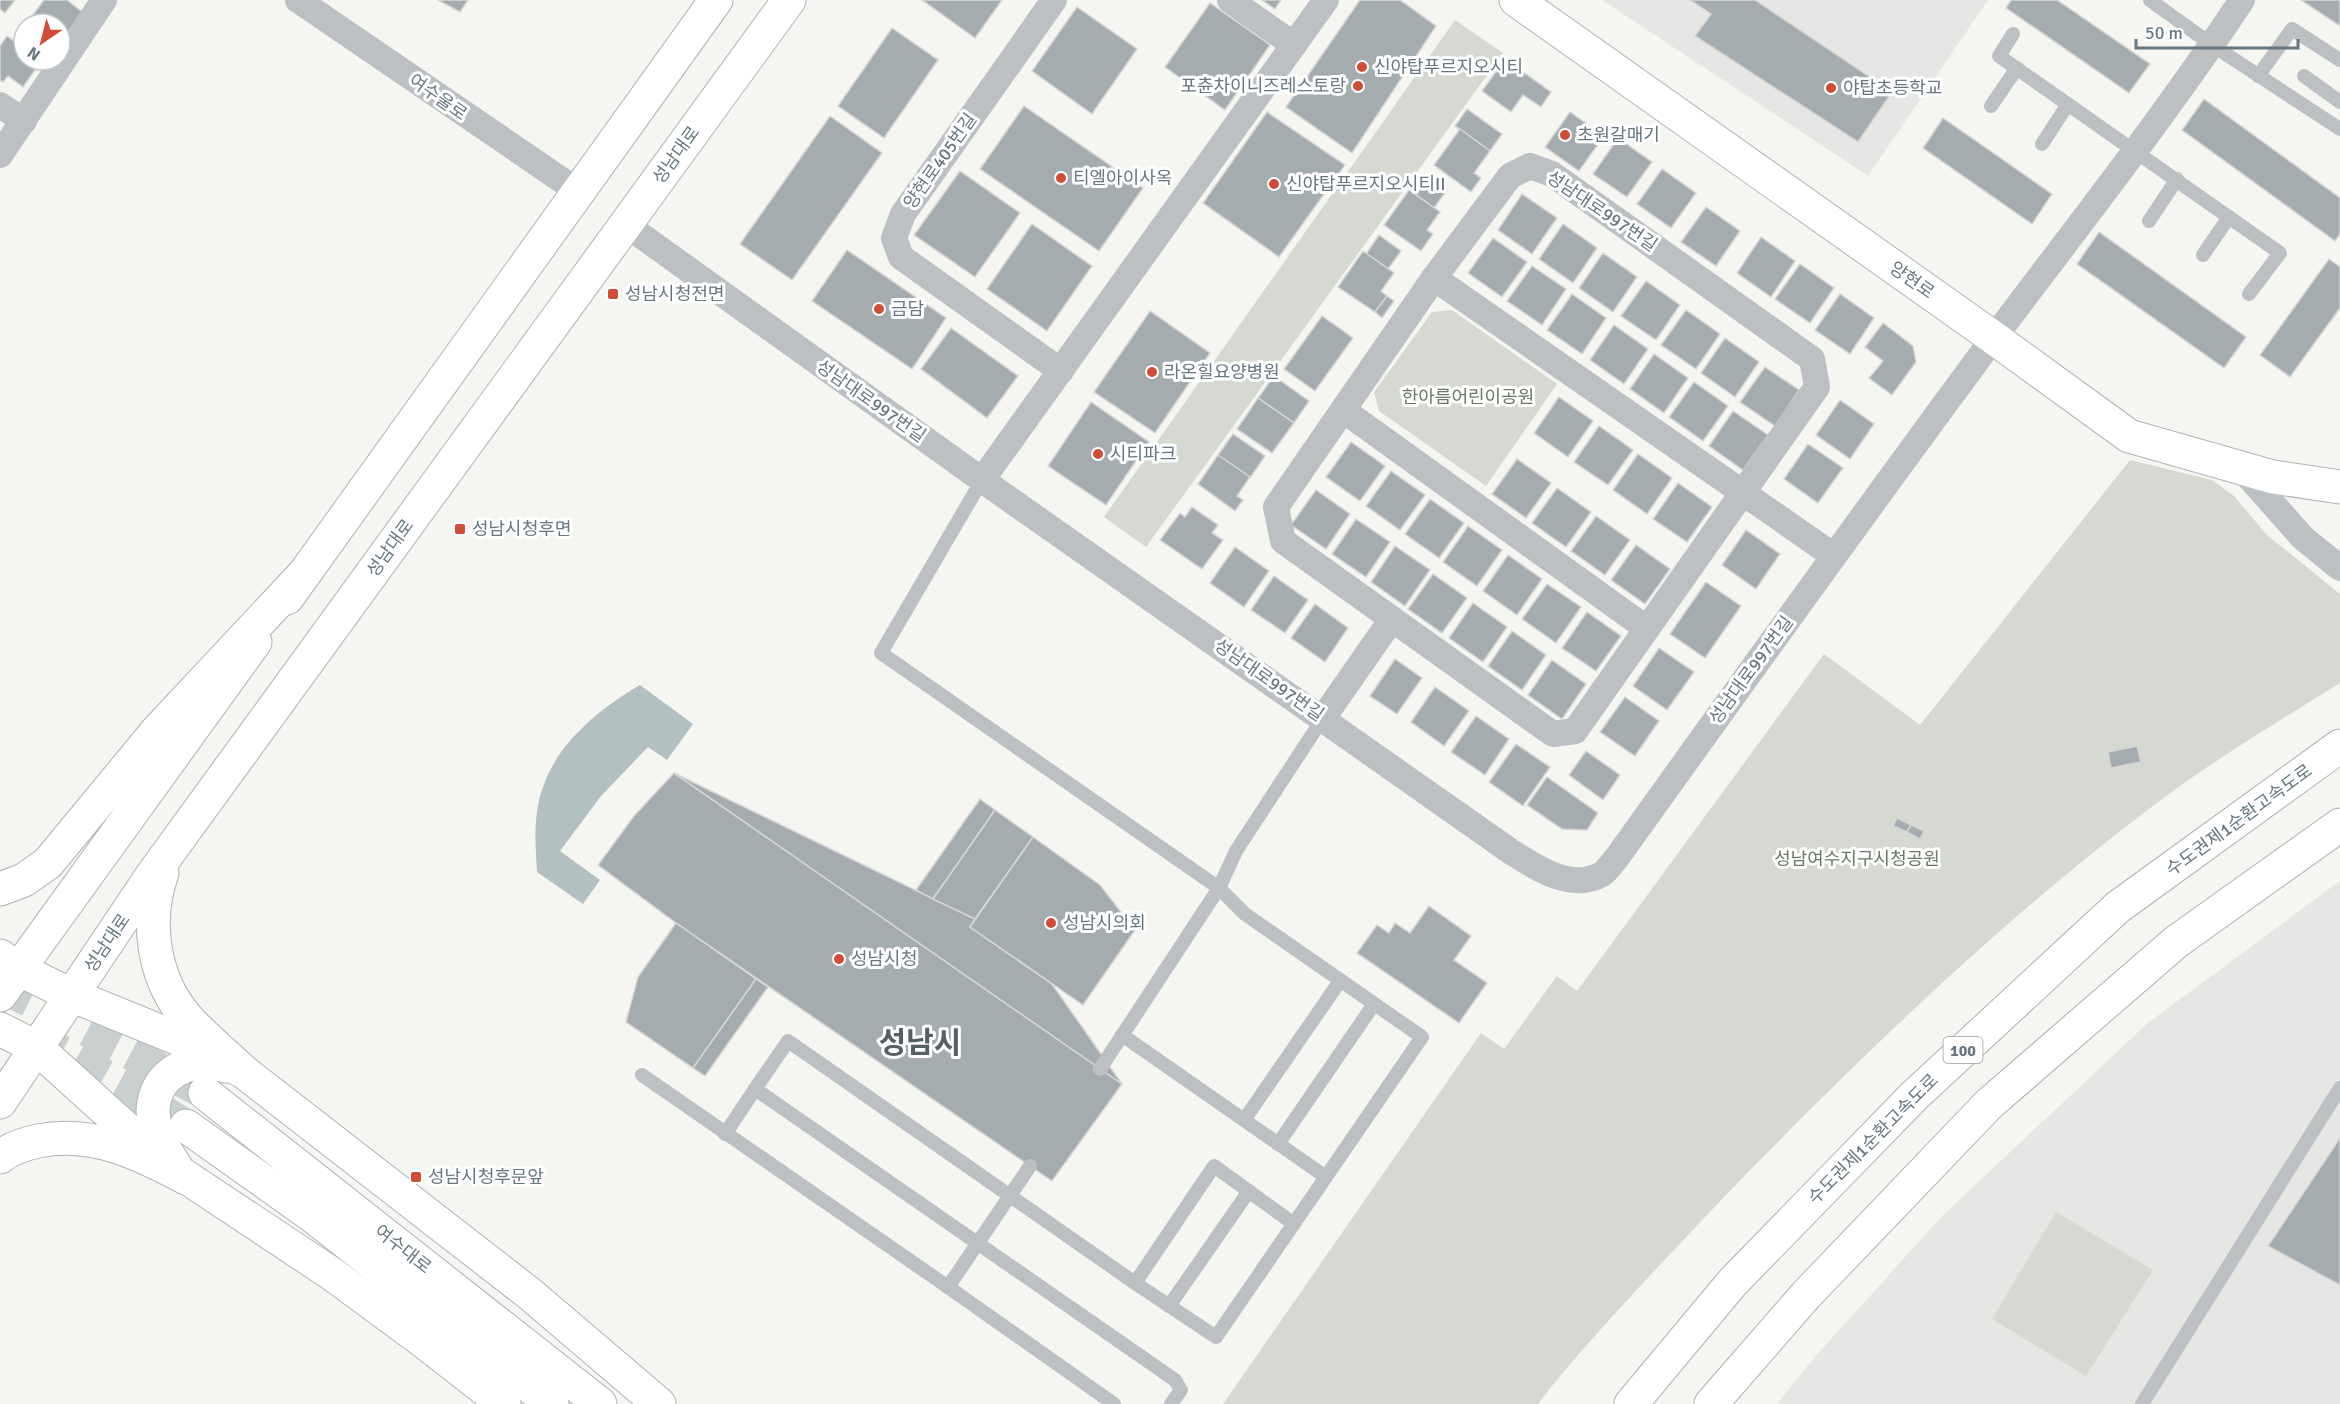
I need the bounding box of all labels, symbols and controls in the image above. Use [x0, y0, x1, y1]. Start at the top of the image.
north arrow [12, 12, 72, 72]
scale bar [2136, 12, 2298, 50]
text: 50 m [2145, 22, 2183, 44]
text: N [24, 42, 44, 65]
place label: 신야탑푸르지오시티 [1374, 56, 1523, 78]
marker: 신야탑푸르지오시티 [1355, 60, 1369, 74]
street label: 여수울로 [405, 69, 471, 125]
place label: 포츈차이니즈레스토랑 [1180, 75, 1346, 97]
place label: 야탑초등학교 [1843, 77, 1942, 99]
marker: 포츈차이니즈레스토랑 [1351, 79, 1365, 93]
marker: 야탑초등학교 [1824, 81, 1838, 95]
street label: 양현로405번길 [899, 109, 981, 213]
street label: 성남대로 [648, 122, 704, 188]
place label: 초원갈매기 [1577, 124, 1660, 146]
marker: 초원갈매기 [1558, 128, 1572, 142]
street label: 성남대로997번길 [1543, 166, 1661, 256]
place label: 티엘아이사옥 [1073, 167, 1172, 189]
marker: 티엘아이사옥 [1054, 171, 1068, 185]
place label: 신야탑푸르지오시티II [1286, 173, 1446, 195]
marker: 신야탑푸르지오시티II [1267, 177, 1281, 191]
street label: 양현로 [1885, 257, 1939, 303]
place label: 성남시청전면 [625, 283, 724, 305]
marker: 성남시청전면 [606, 287, 620, 301]
place label: 금담 [891, 298, 924, 320]
marker: 금담 [872, 302, 886, 316]
street label: 성남대로997번길 [812, 355, 930, 447]
place label: 라온힐요양병원 [1164, 361, 1280, 383]
marker: 라온힐요양병원 [1145, 365, 1159, 379]
park label: 한아름어린이공원 [1402, 386, 1534, 408]
place label: 시티파크 [1110, 443, 1176, 465]
marker: 시티파크 [1091, 447, 1105, 461]
street label: 성남대로 [362, 515, 418, 581]
place label: 성남시청후면 [472, 518, 571, 540]
marker: 성남시청후면 [453, 522, 467, 536]
street label: 성남대로997번길 [1704, 612, 1798, 728]
street label: 성남대로997번길 [1210, 634, 1328, 726]
street label: 수도권제1순환고속도로 [2162, 760, 2316, 880]
park label: 성남여수지구시청공원 [1774, 848, 1940, 870]
street label: 성남대로 [79, 909, 135, 977]
place label: 성남시의회 [1063, 912, 1146, 934]
marker: 성남시의회 [1044, 916, 1058, 930]
place label: 성남시청 [851, 948, 917, 970]
marker: 성남시청 [832, 952, 846, 966]
district label: 성남시 [879, 1025, 961, 1062]
road number: 100 [1944, 1037, 1982, 1063]
street label: 수도권제1순환고속도로 [1803, 1069, 1943, 1209]
place label: 성남시청후문앞 [428, 1166, 544, 1188]
marker: 성남시청후문앞 [409, 1170, 423, 1184]
street label: 여수대로 [370, 1220, 436, 1278]

